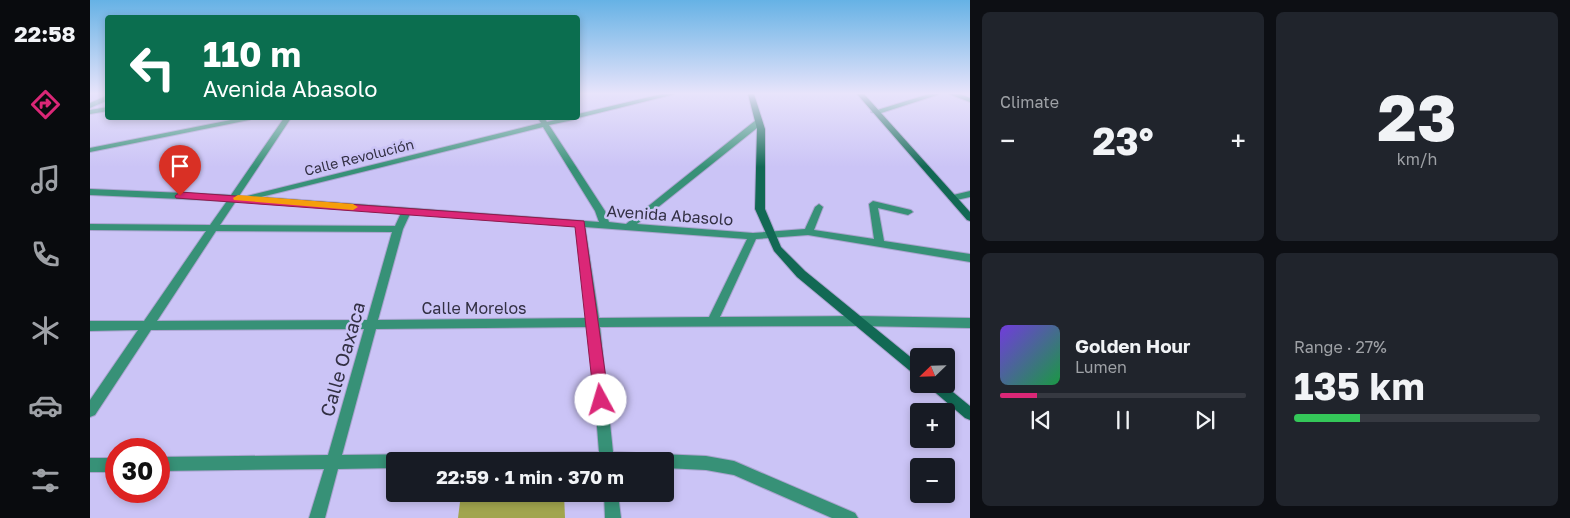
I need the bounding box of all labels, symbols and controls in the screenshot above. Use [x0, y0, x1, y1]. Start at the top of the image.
text: 22:58 [14, 20, 76, 47]
text: 110 m [203, 33, 301, 75]
icon: left [120, 35, 185, 100]
text: Avenida Abasolo [203, 75, 378, 102]
text: 23 [1377, 77, 1457, 155]
icon: directions [28, 87, 63, 122]
text: Climate [1000, 92, 1059, 112]
text: 23° [1092, 118, 1154, 163]
text: − [1000, 124, 1015, 157]
text: + [1231, 124, 1246, 157]
street label: Calle Revolución [302, 135, 416, 179]
pin [159, 145, 201, 196]
text: km/h [1397, 149, 1437, 169]
icon: arrive [166, 152, 194, 180]
icon: music [28, 162, 63, 197]
street label: Avenida Abasolo [606, 201, 734, 229]
icon: phone [28, 237, 63, 272]
street label: Calle Morelos [421, 298, 527, 318]
street label: Calle Oaxaca [315, 299, 369, 419]
icon: climate [28, 313, 63, 348]
text: Golden Hour [1075, 334, 1190, 357]
text: Range · 27% [1294, 337, 1387, 357]
north arrow [910, 348, 955, 392]
map controls [910, 348, 955, 503]
text: Lumen [1075, 357, 1127, 377]
text: 135 km [1294, 363, 1425, 408]
position arrow [574, 373, 626, 425]
icon: car [28, 388, 63, 423]
button: + [910, 403, 955, 448]
icon: previous [1027, 406, 1055, 434]
icon: pause [1109, 406, 1137, 434]
icon: next [1191, 406, 1219, 434]
speed limit sign: 30 [105, 438, 170, 503]
button: − [910, 458, 955, 503]
icon: filters [28, 463, 63, 498]
text: 22:59 · 1 min · 370 m [436, 465, 624, 488]

